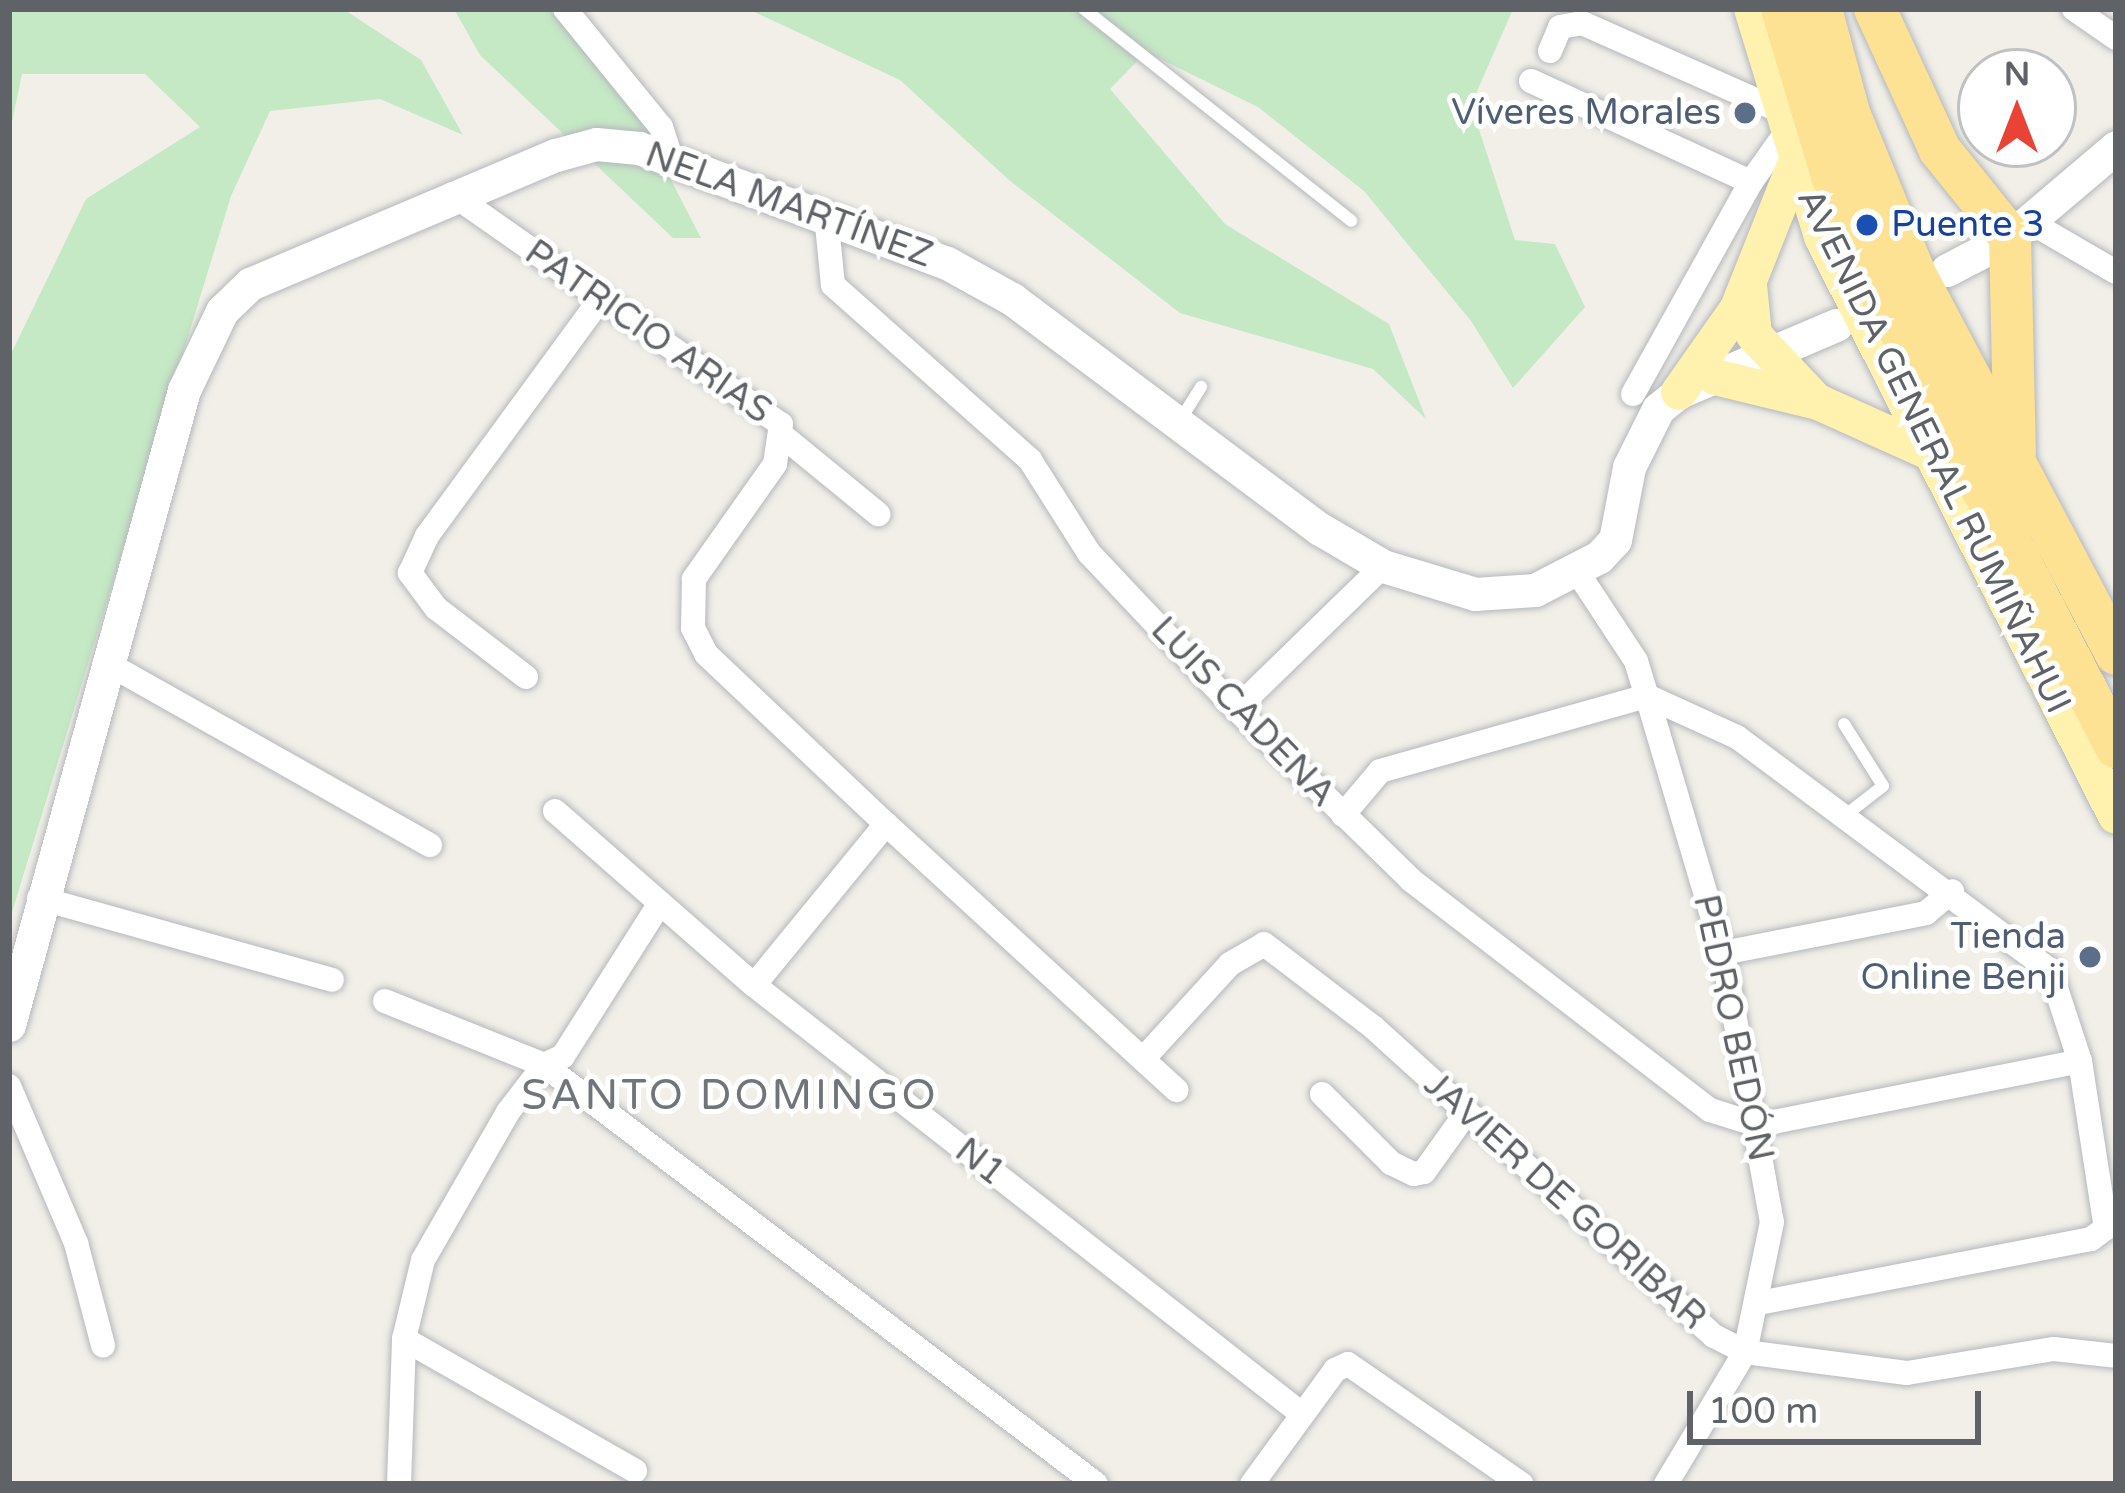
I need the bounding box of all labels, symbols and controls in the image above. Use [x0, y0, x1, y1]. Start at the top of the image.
north arrow [1957, 48, 2077, 168]
text: N [2004, 55, 2030, 94]
place label: Víveres Morales [1451, 91, 1721, 135]
marker: Víveres Morales [1732, 100, 1758, 126]
street label: NELA MARTÍNEZ [640, 133, 938, 277]
street label: AVENIDA GENERAL RUMIÑAHUI [1788, 182, 2080, 720]
place label: Puente 3 [1891, 203, 2045, 247]
marker: Puente 3 [1854, 212, 1880, 238]
street label: PATRICIO ARIAS [517, 231, 779, 433]
street label: LUIS CADENA [1142, 608, 1344, 816]
street label: PEDRO BEDÓN [1684, 891, 1782, 1165]
place label: Tienda Online Benji [1860, 914, 2066, 999]
marker: Tienda Online Benji [2077, 944, 2103, 970]
street label: JAVIER DE GORIBAR [1415, 1063, 1715, 1339]
district label: SANTO DOMINGO [521, 1071, 939, 1121]
street label: N1 [946, 1129, 1014, 1195]
scale bar [1693, 1367, 1987, 1441]
text: 100 m [1708, 1390, 1818, 1433]

